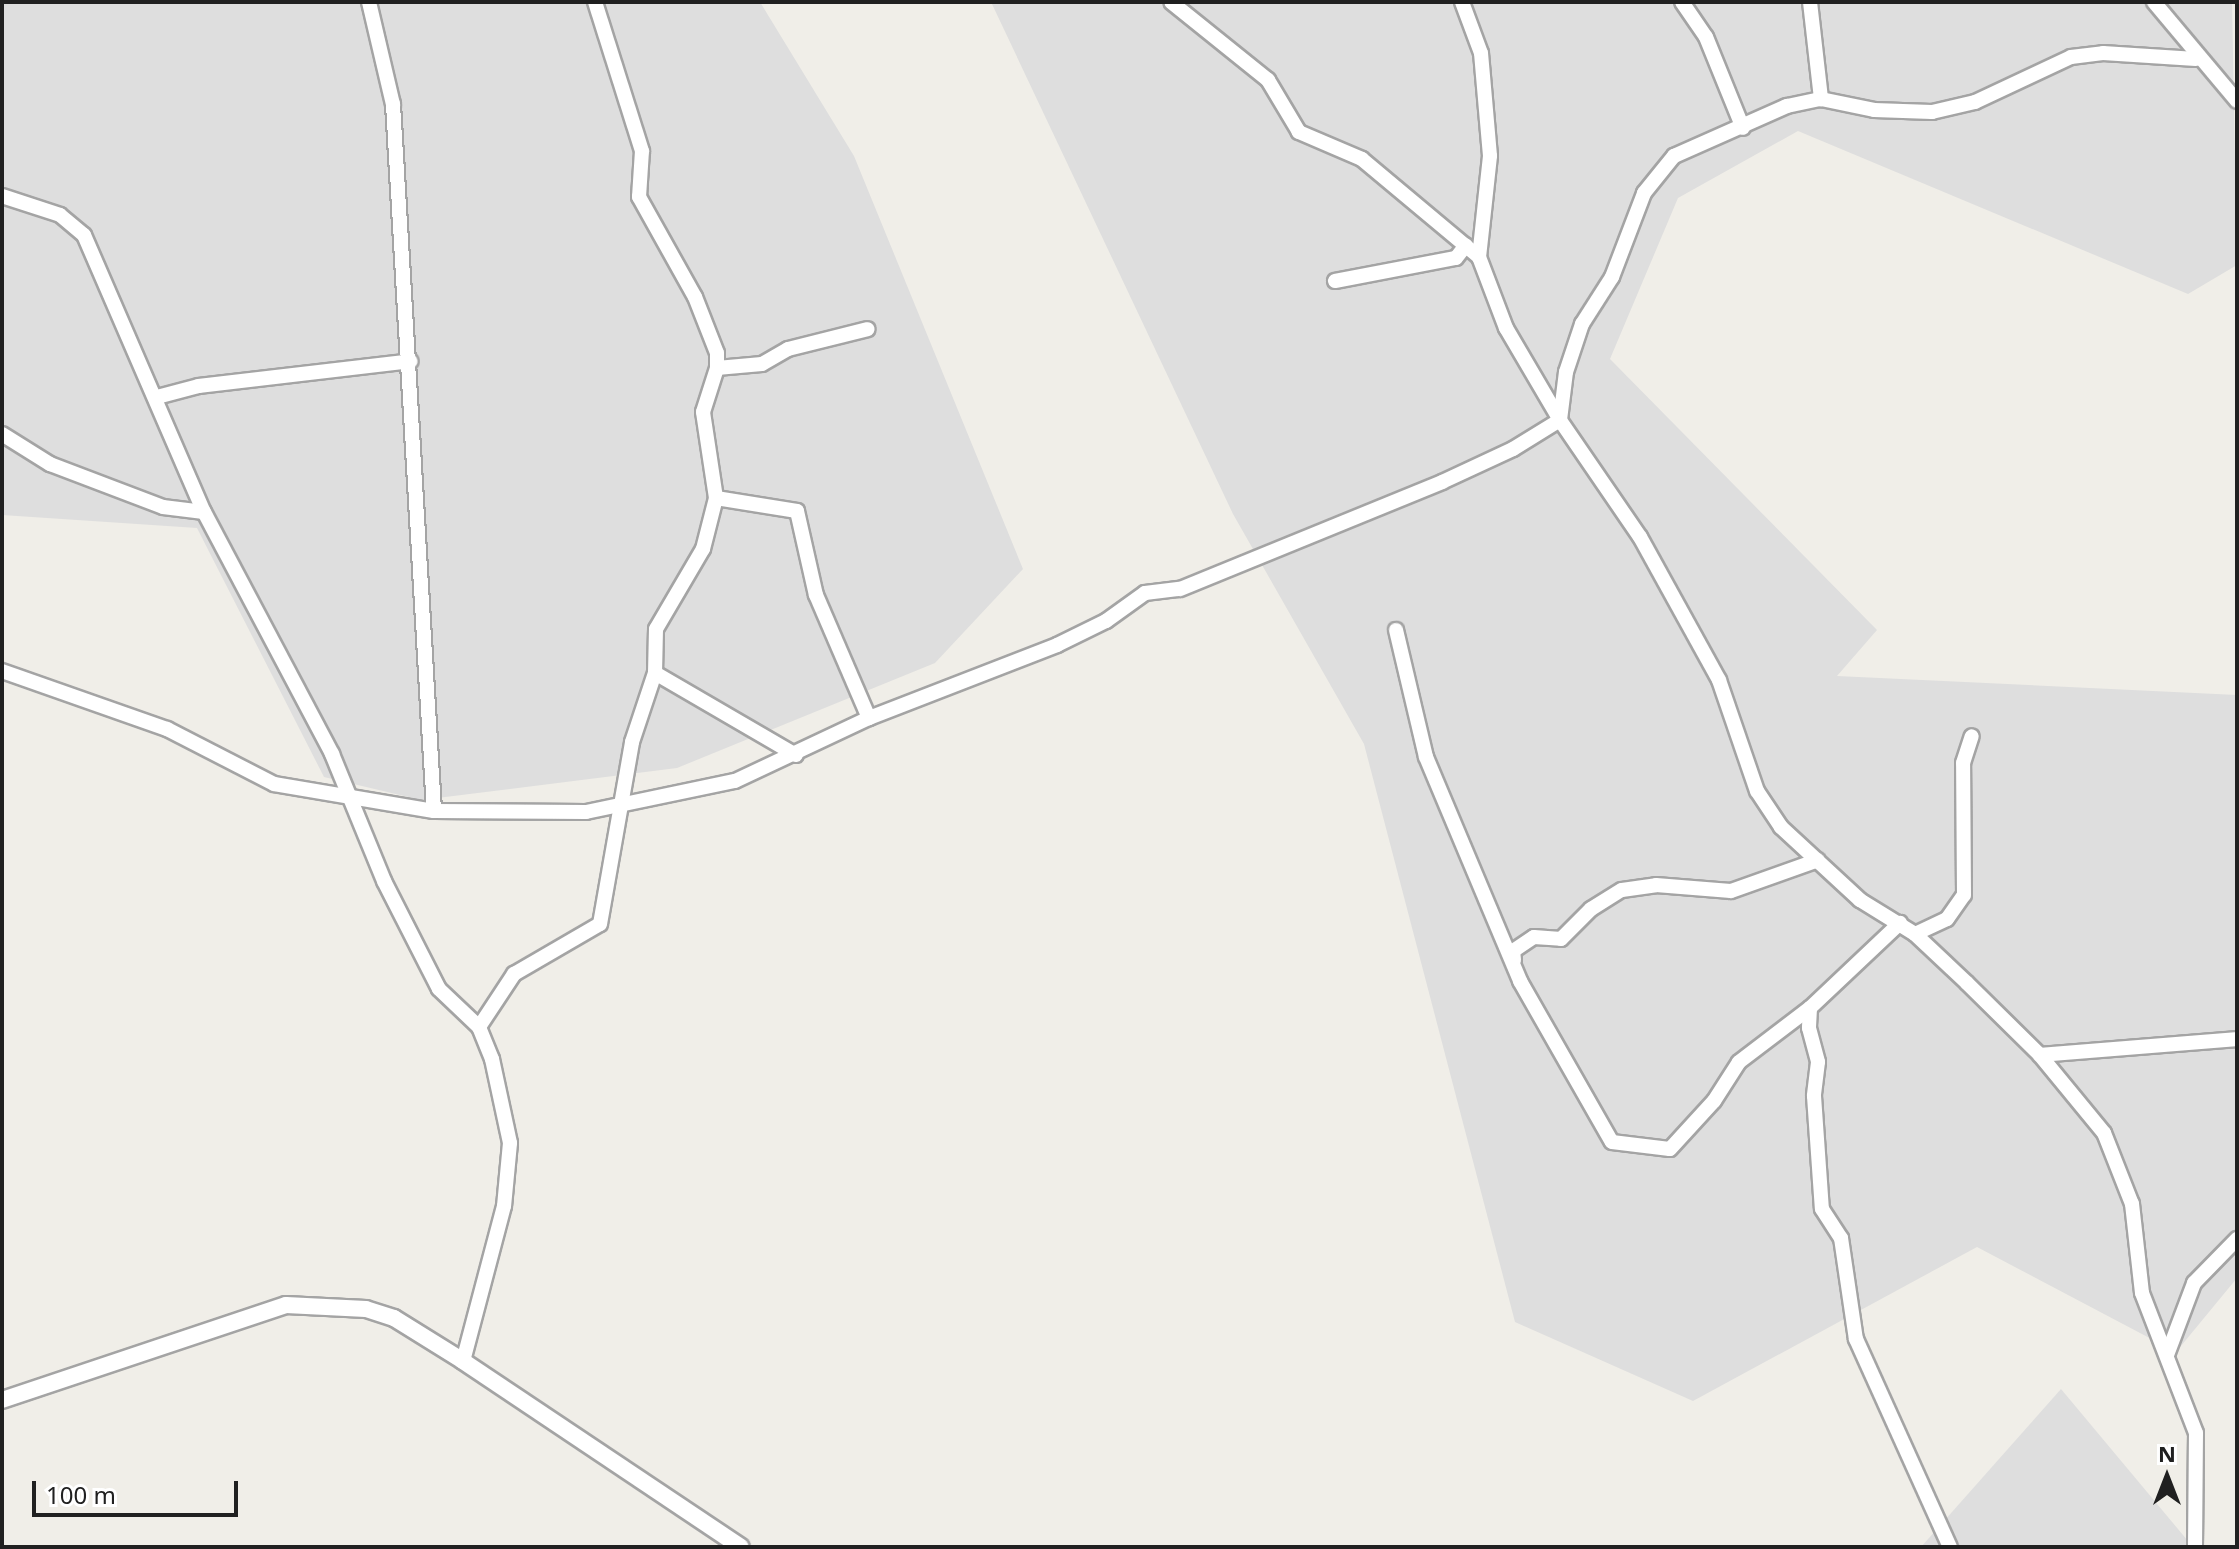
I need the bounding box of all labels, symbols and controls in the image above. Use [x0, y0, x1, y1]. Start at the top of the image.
north arrow [2127, 1437, 2207, 1517]
text: N [2158, 1438, 2176, 1468]
scale bar [36, 1465, 242, 1515]
text: 100 m [46, 1478, 116, 1511]

